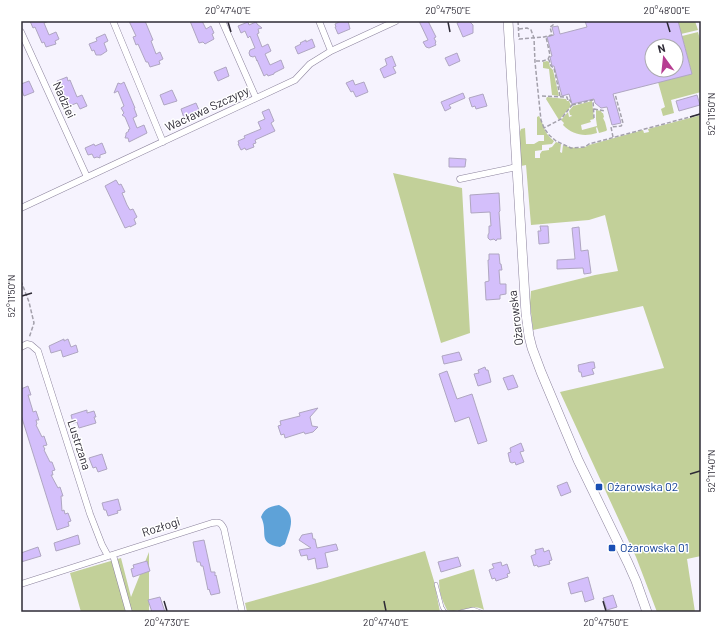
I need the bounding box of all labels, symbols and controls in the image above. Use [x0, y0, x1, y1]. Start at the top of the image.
text: 20°47'40"E [205, 4, 251, 16]
text: 20°47'50"E [425, 4, 471, 16]
text: 20°48'00"E [644, 4, 690, 16]
north arrow [644, 38, 684, 78]
text: N [656, 41, 667, 55]
street label: Nadziei [51, 79, 79, 120]
street label: Wacława Szczypy [162, 82, 251, 134]
text: 52°11'50"N [705, 93, 717, 135]
text: 52°11'50"N [5, 275, 17, 317]
street label: Ożarowska [505, 290, 525, 347]
street label: Lustrzana [65, 418, 95, 472]
text: 52°11'40"N [705, 449, 717, 493]
place label: Ożarowska 02 [607, 479, 678, 493]
marker: Ożarowska 02 [594, 482, 604, 492]
street label: Rozłogi [140, 513, 182, 539]
place label: Ożarowska 01 [620, 540, 689, 554]
marker: Ożarowska 01 [607, 543, 617, 553]
text: 20°47'30"E [144, 616, 190, 628]
text: 20°47'40"E [363, 616, 409, 628]
text: 20°47'50"E [583, 616, 629, 628]

